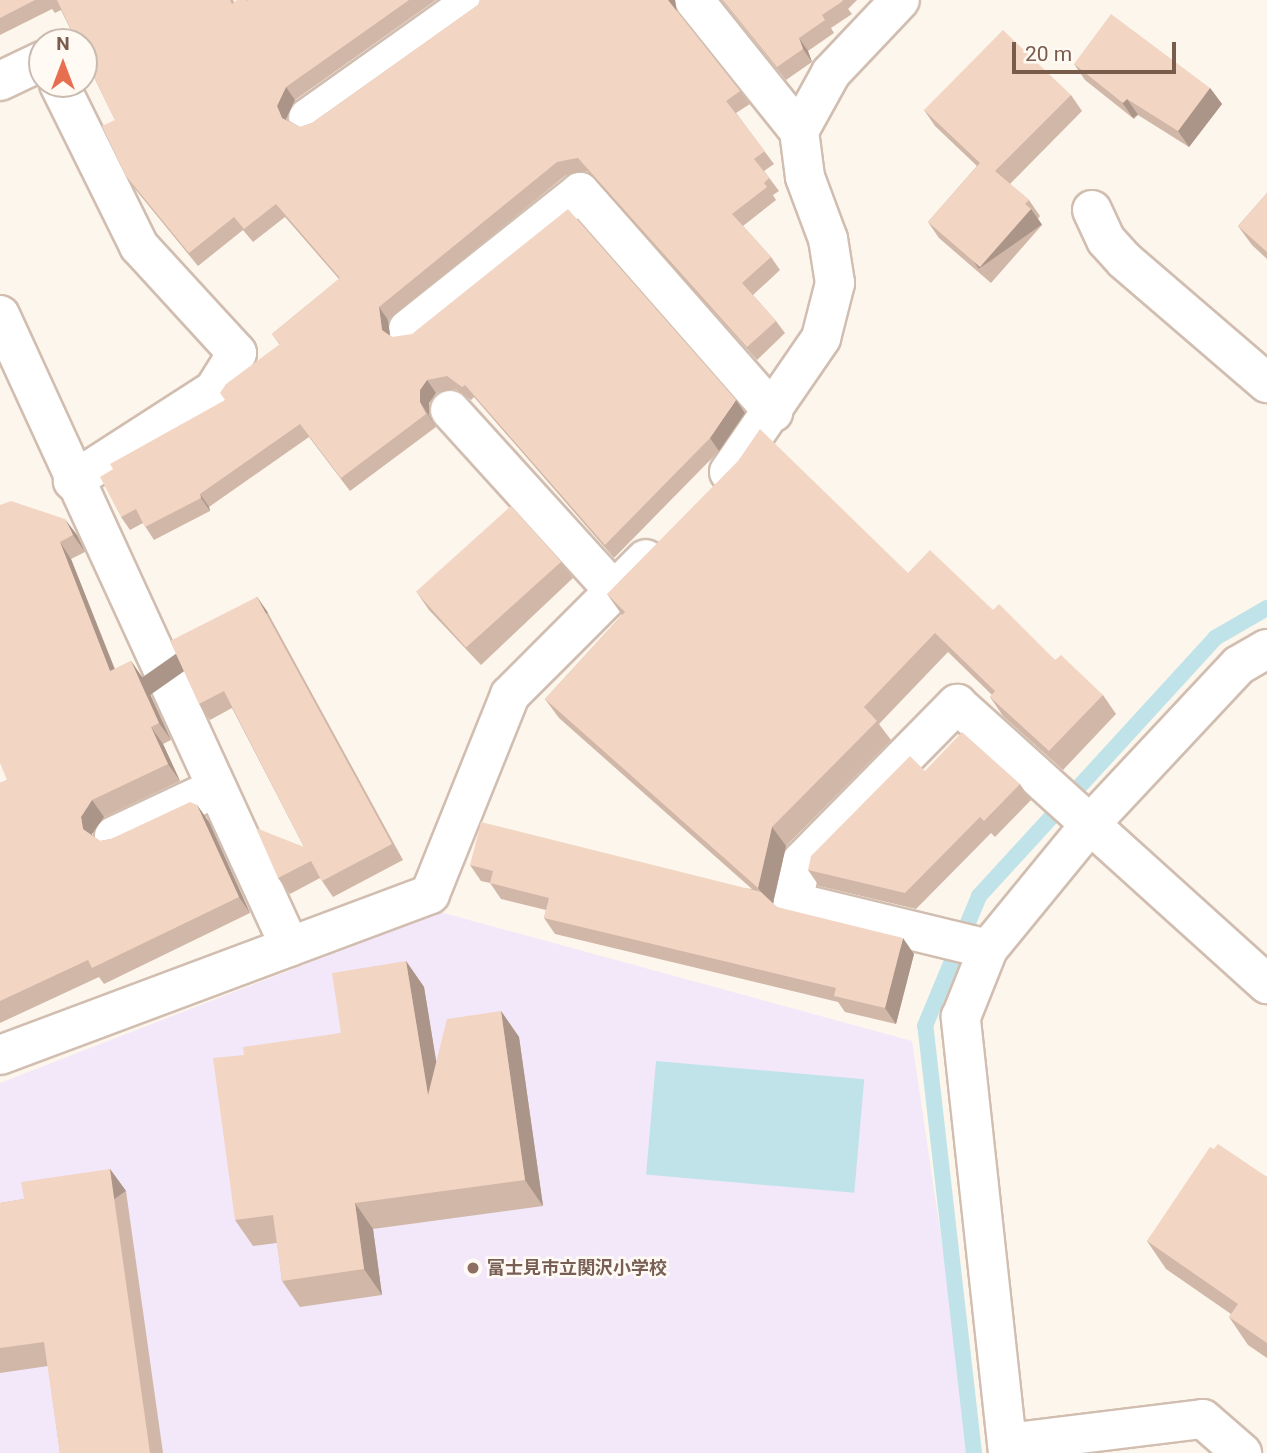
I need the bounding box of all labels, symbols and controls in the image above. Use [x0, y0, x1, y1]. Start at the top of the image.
north arrow [28, 28, 98, 98]
scale bar [1015, 28, 1180, 72]
text: N [56, 32, 70, 55]
text: 20 m [1025, 42, 1072, 66]
place label: 富士見市立関沢小学校 [487, 1257, 667, 1279]
marker: 富士見市立関沢小学校 [465, 1260, 481, 1276]

